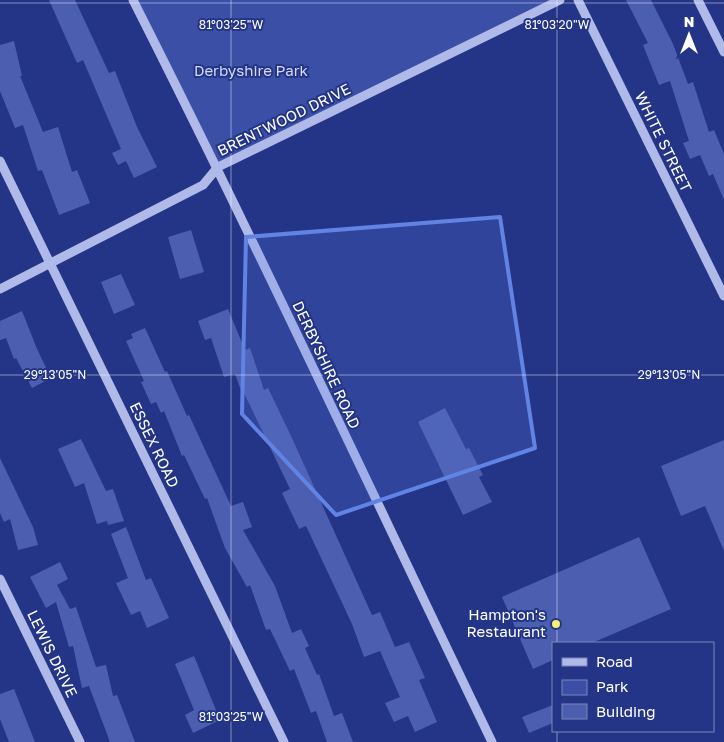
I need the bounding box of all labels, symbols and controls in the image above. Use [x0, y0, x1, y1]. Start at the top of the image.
north arrow [664, 10, 714, 60]
text: N [684, 13, 694, 30]
text: 81°03'25"W [199, 17, 264, 32]
text: 81°03'20"W [525, 17, 590, 32]
park label: Derbyshire Park [194, 61, 309, 79]
street label: BRENTWOOD DRIVE [214, 79, 353, 159]
street label: WHITE STREET [632, 88, 696, 195]
street label: DERBYSHIRE ROAD [289, 298, 364, 431]
text: 29°13'05"N [24, 367, 86, 382]
text: 29°13'05"N [638, 367, 700, 382]
street label: ESSEX ROAD [126, 399, 183, 490]
place label: Hampton's Restaurant [466, 605, 546, 640]
street label: LEWIS DRIVE [24, 607, 82, 700]
marker: Hampton's Restaurant [550, 618, 562, 630]
legend [552, 642, 714, 732]
text: Road [596, 652, 633, 670]
text: Park [596, 677, 629, 695]
text: Building [596, 702, 656, 720]
text: 81°03'25"W [199, 709, 264, 724]

